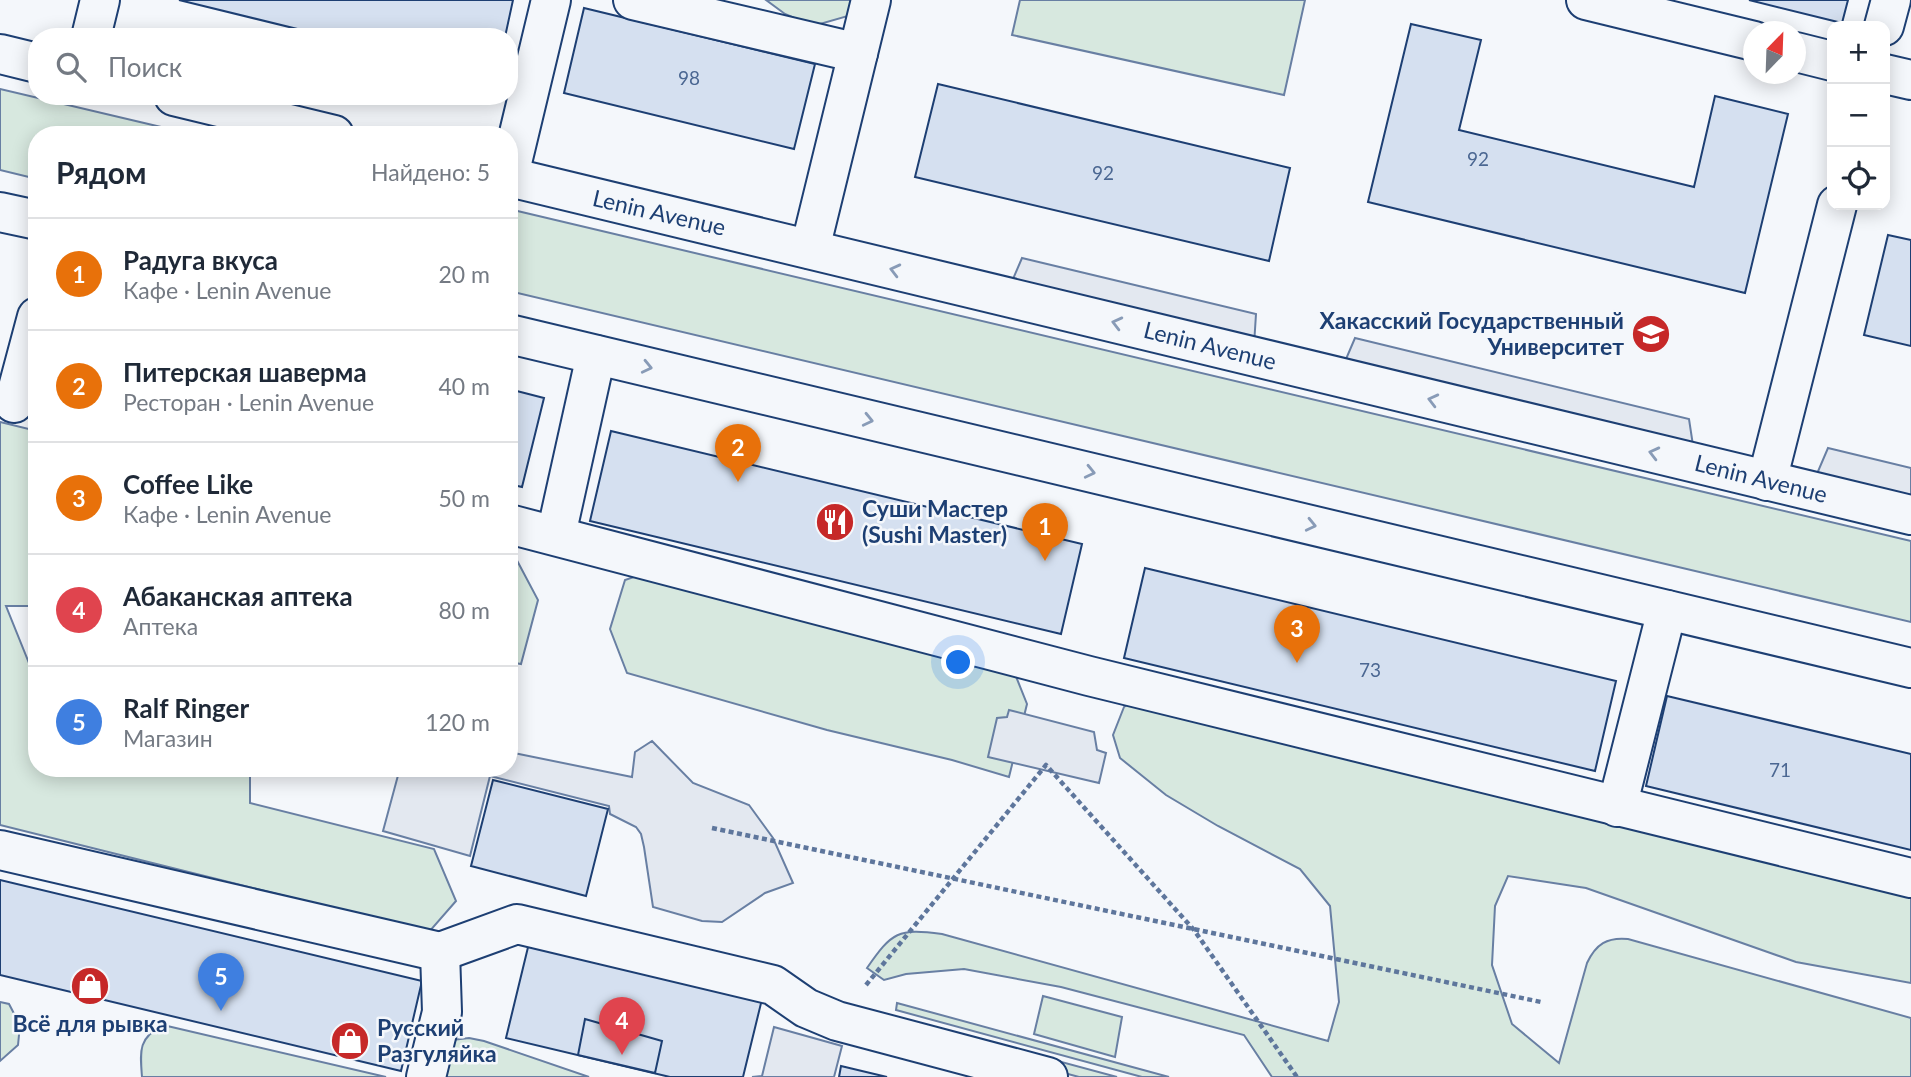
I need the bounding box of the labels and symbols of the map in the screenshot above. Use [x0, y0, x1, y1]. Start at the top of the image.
north arrow [1743, 21, 1806, 84]
house number: 98 [678, 66, 700, 89]
house number: 92 [1467, 147, 1489, 170]
house number: 92 [1092, 161, 1114, 184]
street label: Lenin Avenue [590, 183, 728, 241]
one-way arrow [889, 264, 901, 278]
place label: Хакасский Государственный Университет [1320, 306, 1624, 360]
school or university icon: Хакасский Государственный Университет [1630, 313, 1672, 355]
street label: Lenin Avenue [1141, 315, 1279, 375]
one-way arrow [1111, 317, 1123, 331]
one-way arrow [641, 359, 653, 374]
one-way arrow [1427, 394, 1439, 408]
one-way arrow [862, 412, 874, 426]
pin: 2 [715, 424, 761, 482]
one-way arrow [1648, 447, 1660, 461]
street label: Lenin Avenue [1692, 448, 1830, 508]
one-way arrow [1084, 464, 1096, 479]
place label: Суши Мастер (Sushi Master) [862, 494, 1008, 548]
restaurant icon: Суши Мастер (Sushi Master) [814, 501, 856, 543]
pin: 1 [1022, 503, 1068, 561]
one-way arrow [1305, 517, 1317, 531]
pin: 3 [1274, 605, 1320, 663]
your location [941, 645, 975, 679]
house number: 73 [1359, 658, 1381, 681]
house number: 71 [1769, 758, 1791, 781]
pin: 5 [198, 953, 244, 1011]
shop icon: Всё для рывка [69, 965, 111, 1007]
pin: 4 [599, 997, 645, 1055]
place label: Всё для рывка [12, 1009, 168, 1037]
place label: Русский Разгуляйка [377, 1013, 497, 1067]
shop icon: Русский Разгуляйка [329, 1020, 371, 1062]

